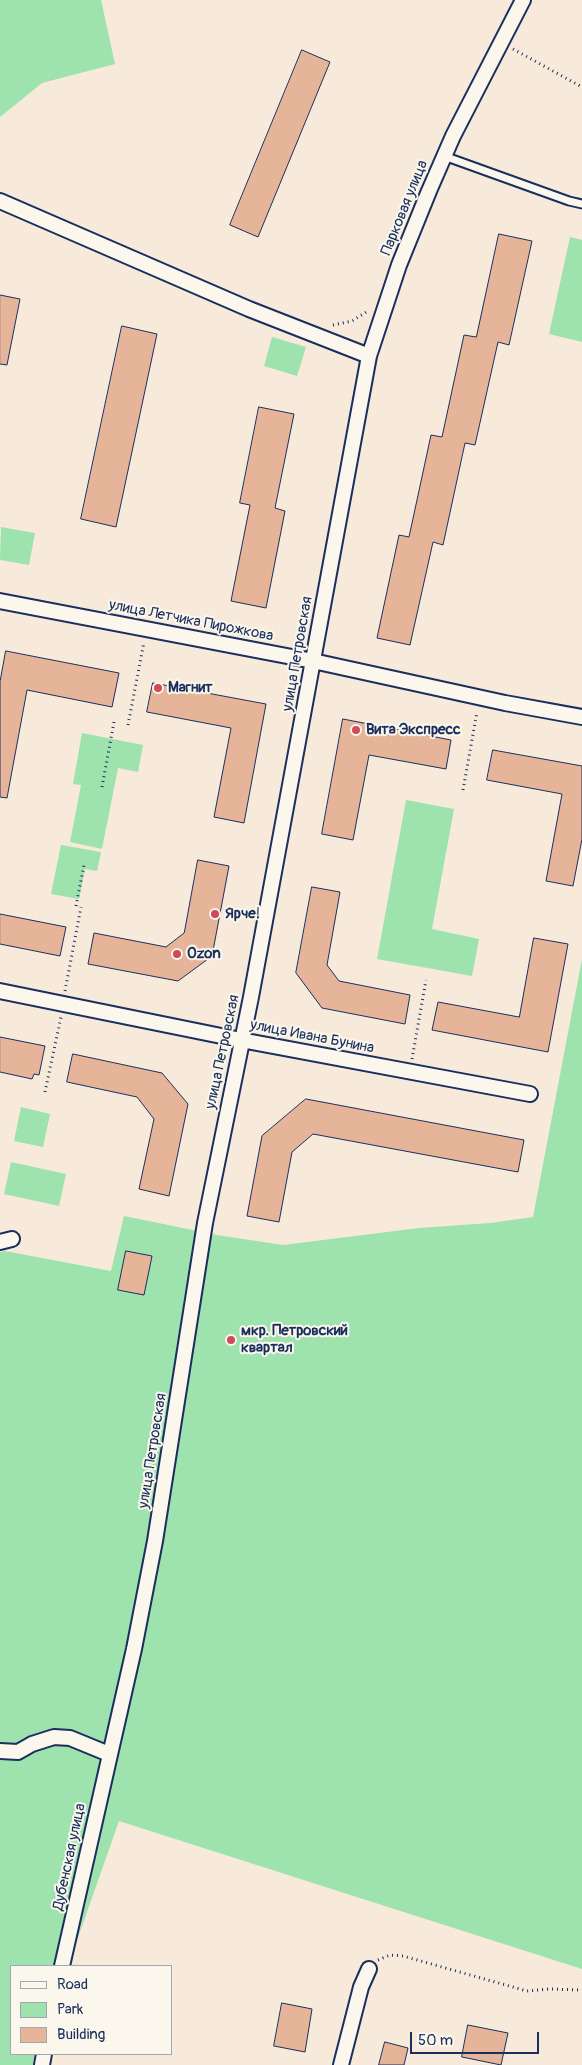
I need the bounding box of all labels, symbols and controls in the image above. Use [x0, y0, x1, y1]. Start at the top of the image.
street label: Парковая улица [378, 158, 432, 258]
street label: улица Петровская [279, 595, 317, 713]
street label: улица Летчика Пирожкова [107, 596, 275, 646]
place label: Магнит [168, 679, 213, 697]
marker: Магнит [152, 682, 164, 694]
place label: Вита Экспресс [366, 721, 461, 739]
marker: Вита Экспресс [350, 724, 362, 736]
place label: Ярче! [225, 905, 260, 923]
marker: Ярче! [209, 908, 221, 920]
place label: Ozon [187, 945, 221, 963]
marker: Ozon [171, 948, 183, 960]
street label: улица Петровская [202, 993, 244, 1111]
street label: улица Ивана Бунина [249, 1016, 375, 1058]
place label: мкр. Петровский квартал [241, 1322, 348, 1357]
marker: мкр. Петровский квартал [225, 1334, 237, 1346]
street label: улица Петровская [135, 1392, 171, 1510]
street label: Дубенская улица [50, 1802, 90, 1912]
legend [10, 1965, 172, 2055]
text: Road [57, 1975, 88, 1994]
text: Park [57, 2000, 83, 2019]
scale bar [412, 2022, 541, 2054]
text: Building [57, 2025, 105, 2044]
text: 50 m [418, 2031, 453, 2050]

